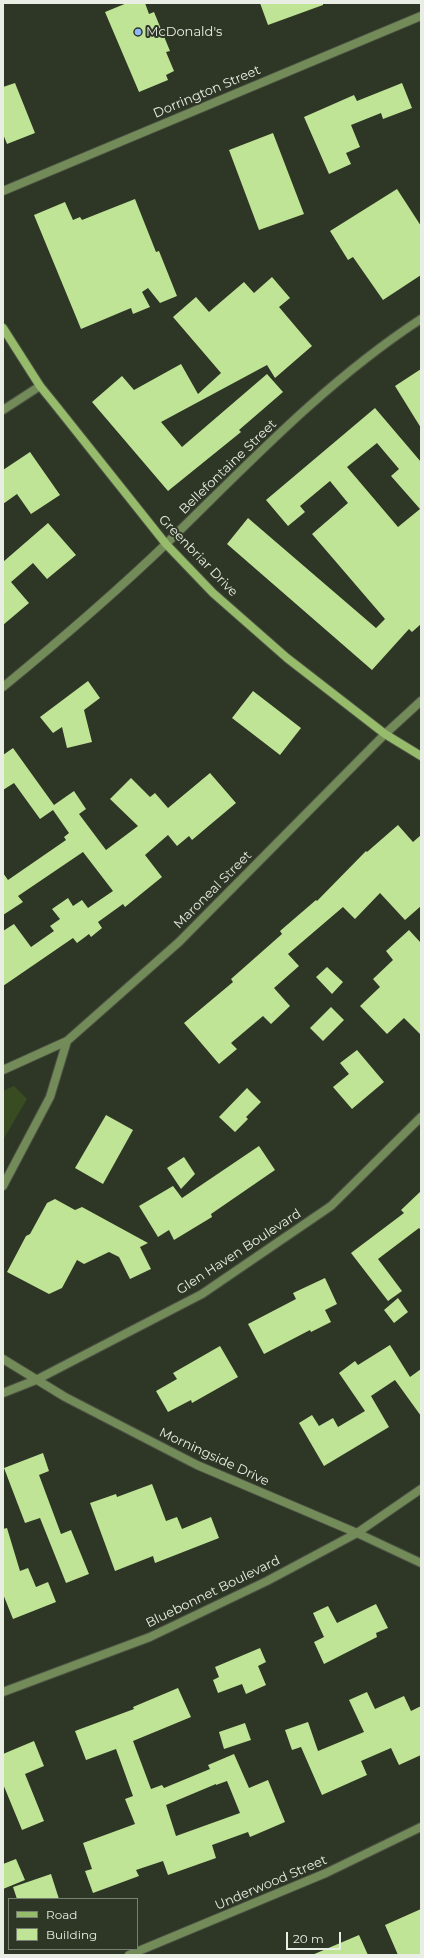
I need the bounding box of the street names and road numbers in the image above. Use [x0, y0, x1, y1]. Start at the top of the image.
street label: Dorrington Street [151, 62, 263, 122]
street label: Bellefontaine Street [176, 416, 280, 518]
street label: Greenbriar Drive [155, 512, 241, 600]
street label: Maroneal Street [171, 848, 255, 932]
street label: Glen Haven Boulevard [174, 1206, 304, 1298]
street label: Morningside Drive [156, 1425, 272, 1489]
street label: Bluebonnet Boulevard [143, 1553, 283, 1631]
street label: Underwood Street [213, 1852, 329, 1914]

